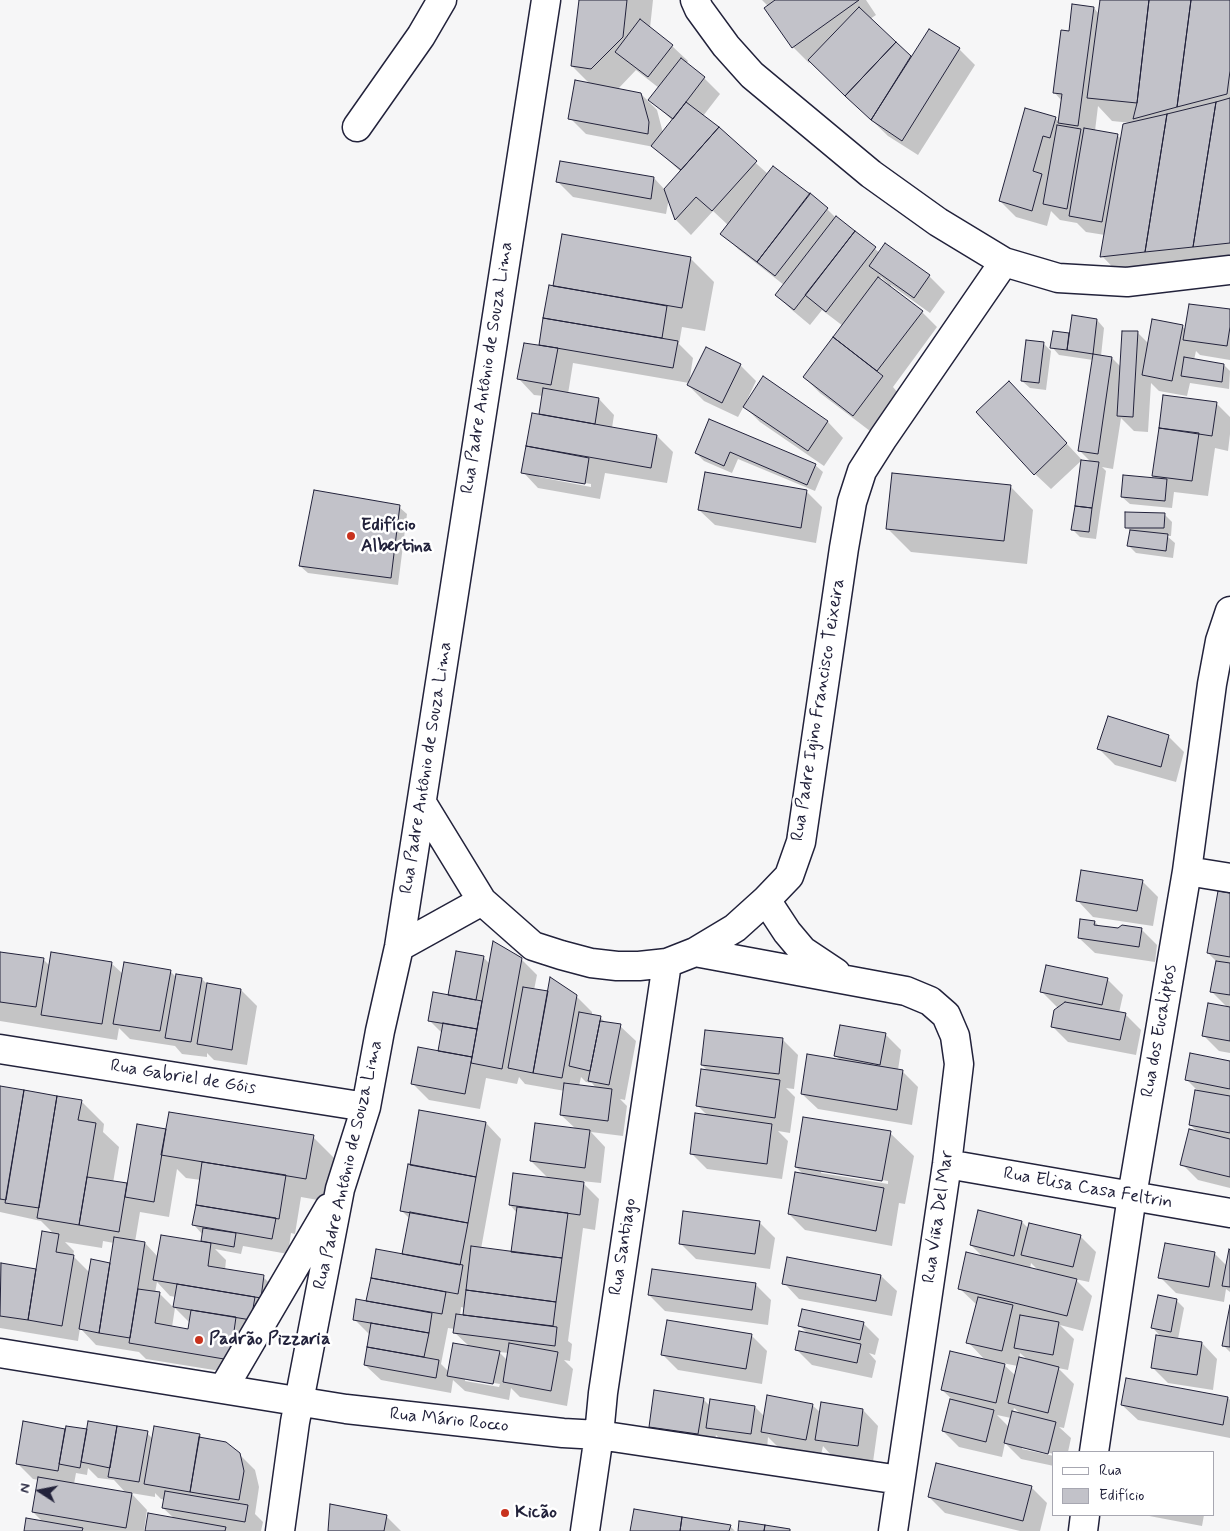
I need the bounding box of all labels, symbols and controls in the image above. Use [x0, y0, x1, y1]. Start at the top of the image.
street label: Rua Padre Antônio de Souza Lima [457, 240, 519, 496]
place label: Edifício Albertina [361, 515, 432, 558]
marker: Edifício Albertina [345, 530, 357, 542]
street label: Rua Padre Igino Francisco Teixeira [788, 577, 850, 843]
street label: Rua Padre Antônio de Souza Lima [396, 640, 458, 896]
street label: Rua dos Eucaliptos [1138, 963, 1182, 1099]
street label: Rua Padre Antônio de Souza Lima [310, 1038, 388, 1292]
street label: Rua Gabriel de Góis [109, 1056, 257, 1100]
street label: Rua Viña Del Mar [919, 1149, 959, 1285]
street label: Rua Elisa Casa Feltrin [1002, 1163, 1174, 1215]
street label: Rua Santiago [606, 1197, 642, 1297]
place label: Padrão Pizzaria [209, 1329, 330, 1351]
marker: Padrão Pizzaria [193, 1334, 205, 1346]
street label: Rua Mário Rocco [388, 1404, 510, 1438]
legend [1052, 1451, 1215, 1516]
text: Rua [1099, 1461, 1122, 1481]
north arrow [15, 1466, 65, 1516]
text: N [16, 1482, 35, 1494]
text: Edifício [1099, 1486, 1144, 1506]
place label: Kicão [515, 1502, 557, 1524]
marker: Kicão [499, 1507, 511, 1519]

